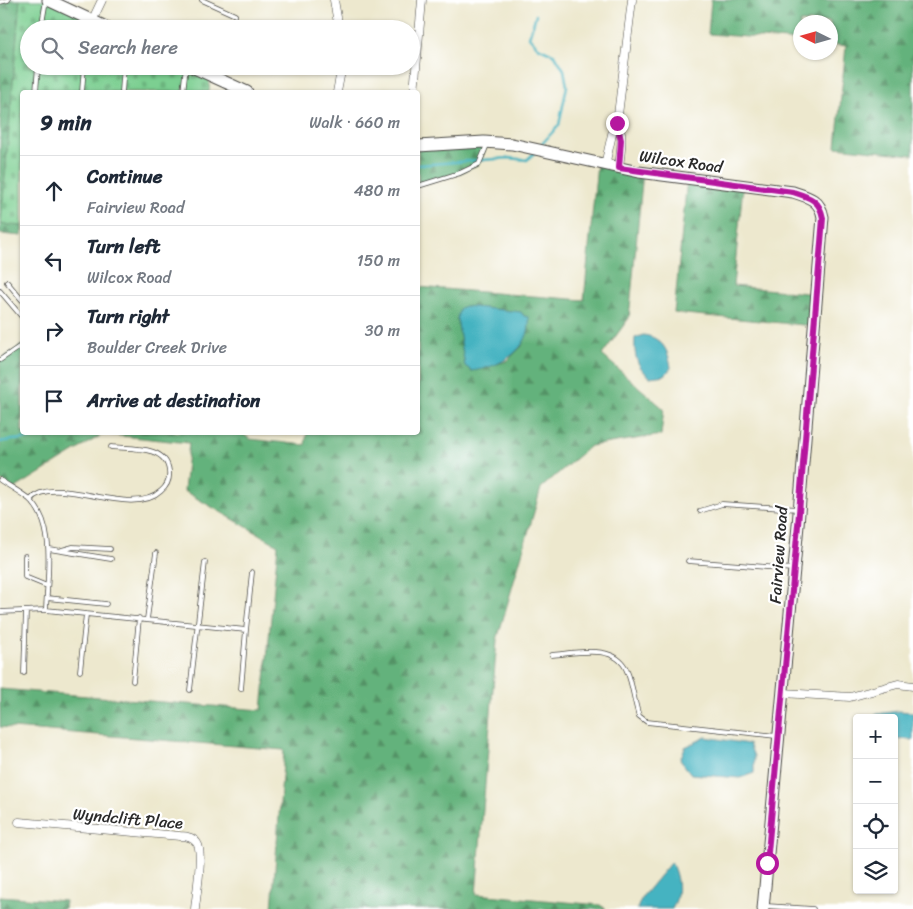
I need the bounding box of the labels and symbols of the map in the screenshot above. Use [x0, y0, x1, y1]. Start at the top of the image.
north arrow [793, 15, 838, 60]
route end [606, 112, 629, 135]
street label: Wilcox Road [637, 141, 726, 182]
street label: Fairview Road [761, 504, 796, 605]
street label: Wyndclift Place [72, 799, 184, 838]
route start [756, 852, 779, 875]

